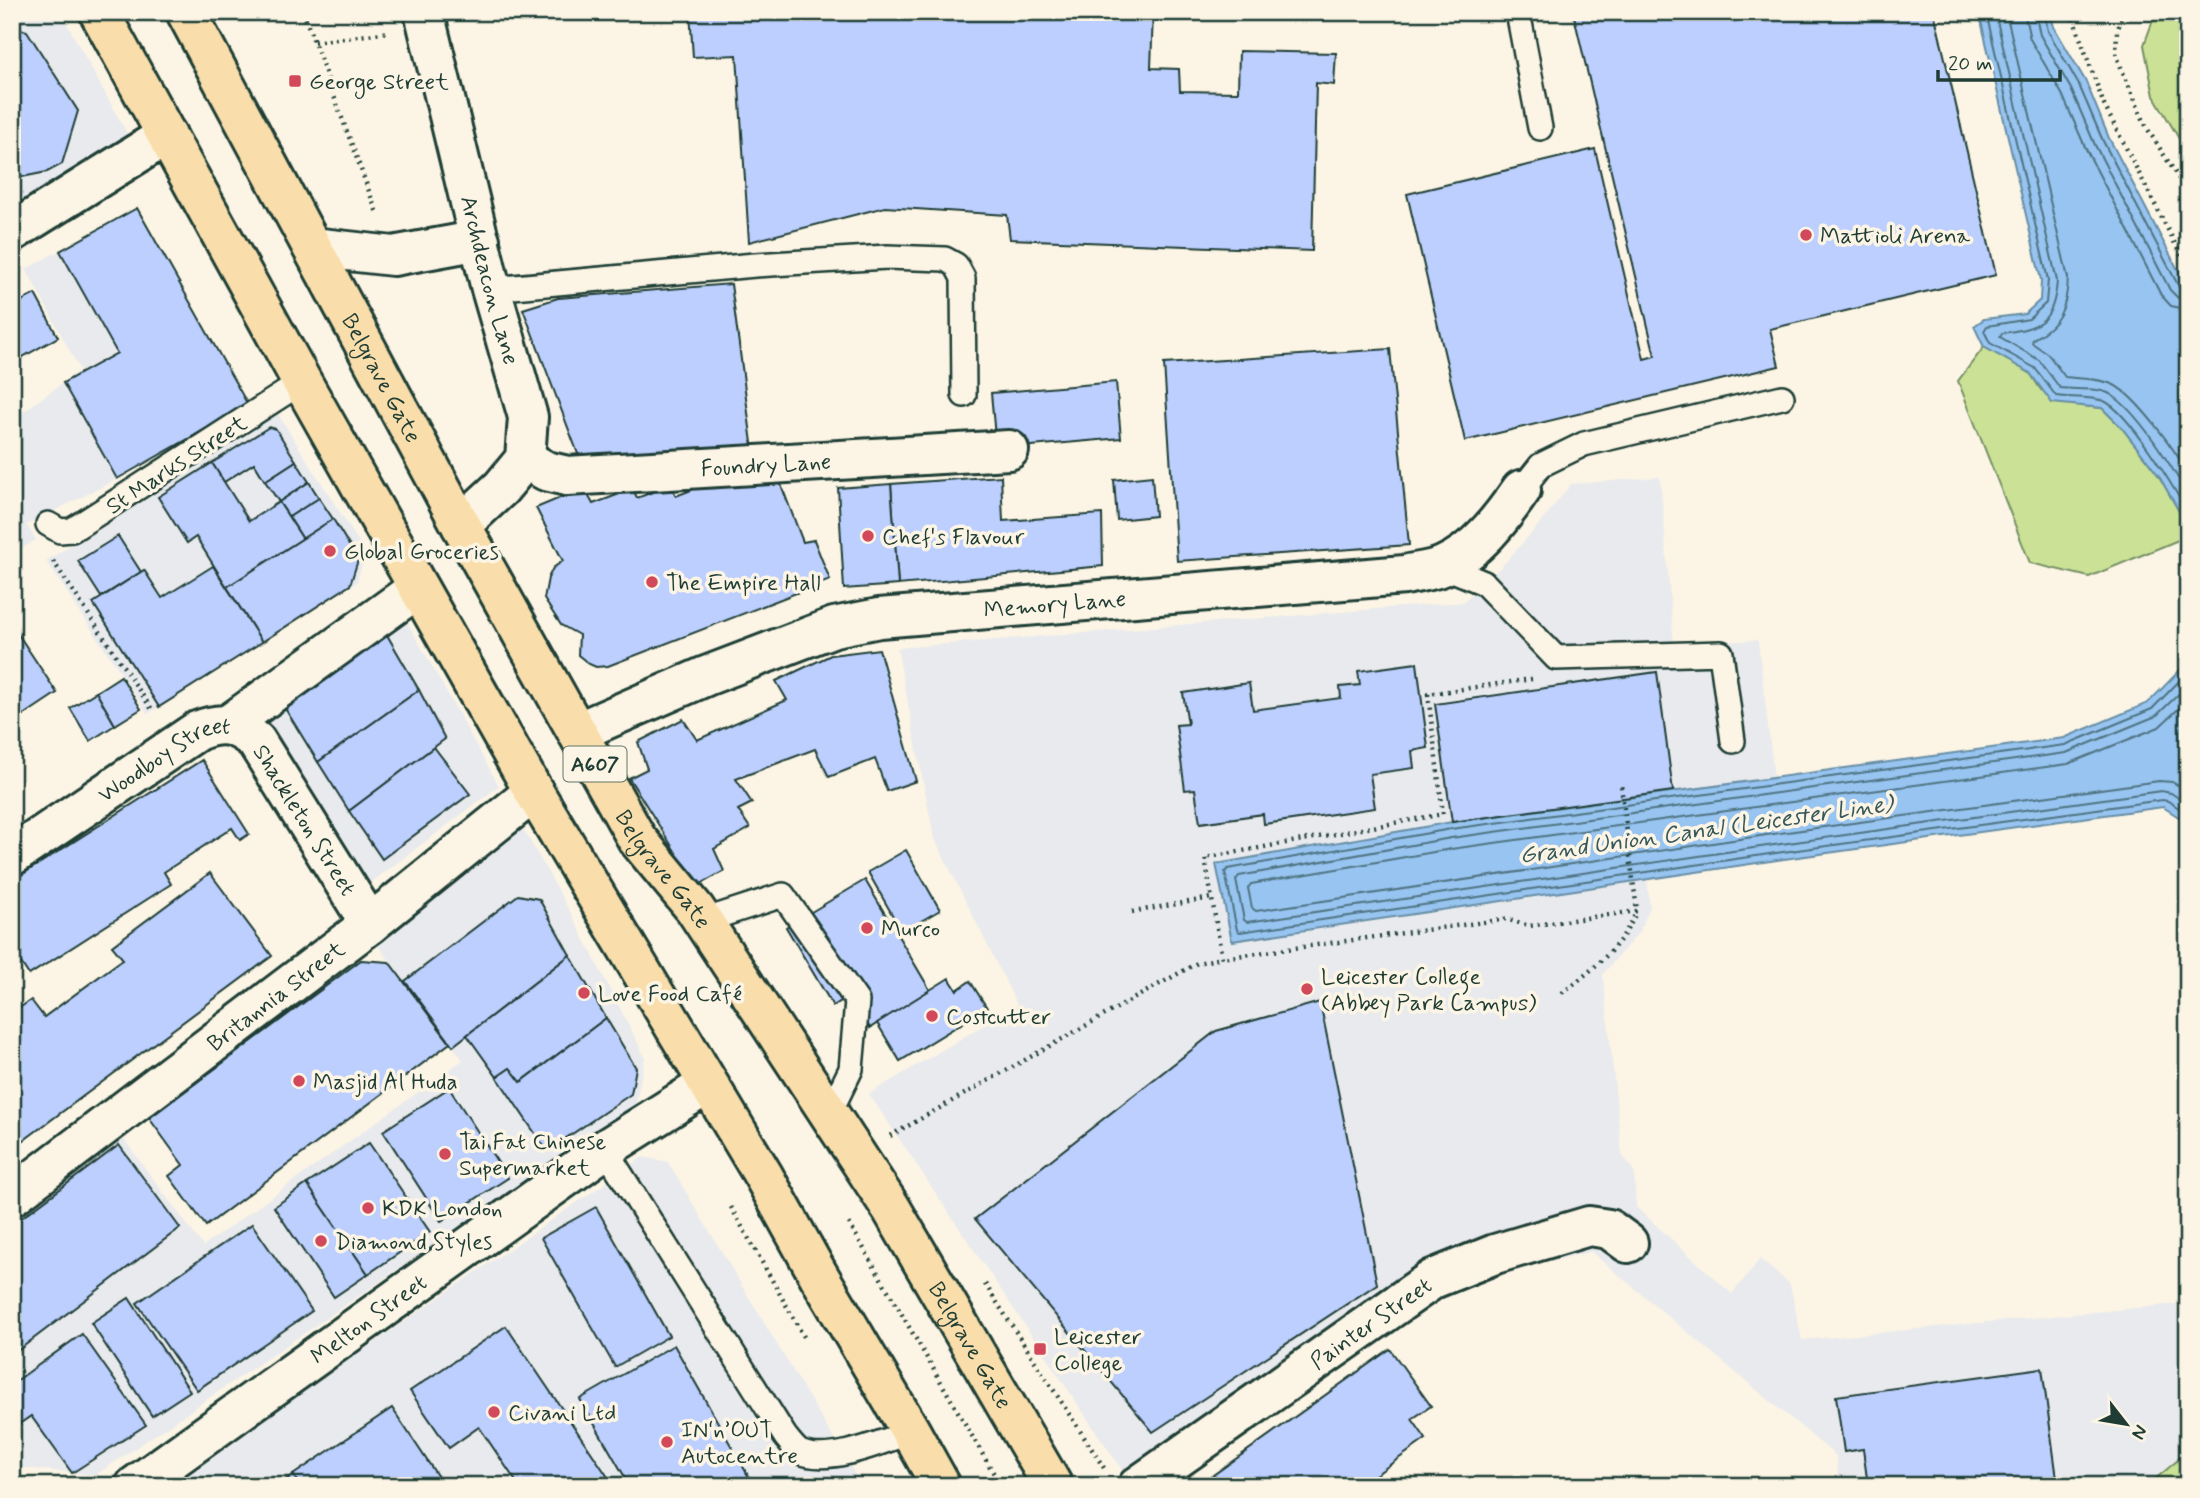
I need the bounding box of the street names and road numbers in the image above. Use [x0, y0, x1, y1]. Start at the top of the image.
street label: Archdeacon Lane [452, 193, 525, 368]
street label: Belgrave Gate [333, 309, 427, 449]
street label: St Marks Street [101, 409, 254, 522]
street label: Foundry Lane [700, 447, 832, 485]
street label: Memory Lane [983, 585, 1127, 626]
street label: Woodboy Street [93, 712, 232, 811]
street label: Shackleton Street [245, 740, 362, 902]
road number: A607 [564, 746, 626, 782]
street label: Belgrave Gate [607, 805, 717, 935]
street label: Britannia Street [202, 935, 352, 1059]
street label: Melton Street [305, 1268, 434, 1372]
street label: Painter Street [1305, 1271, 1438, 1378]
street label: Belgrave Gate [920, 1277, 1018, 1415]

